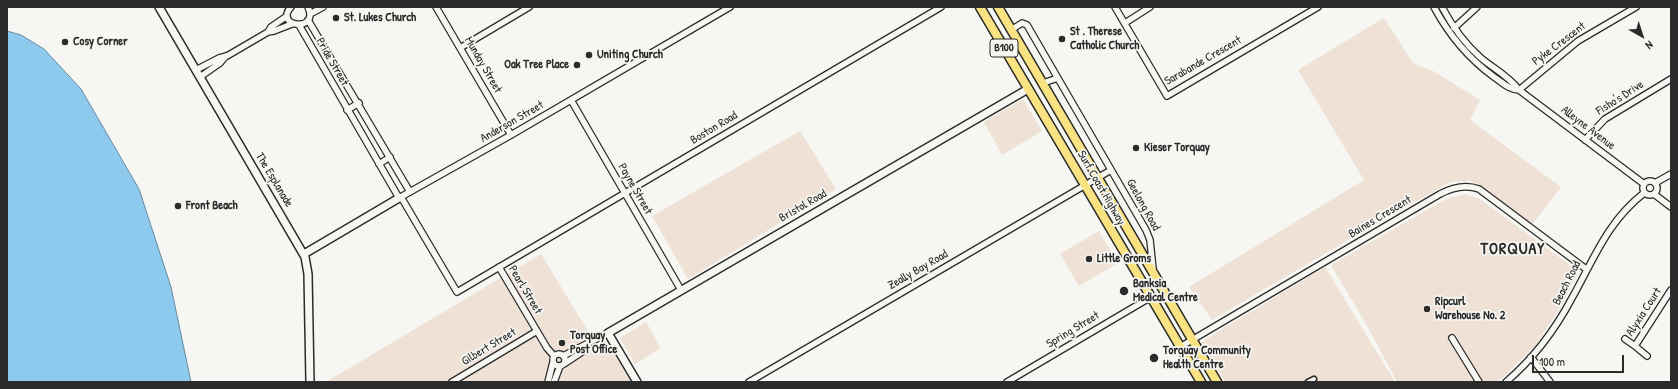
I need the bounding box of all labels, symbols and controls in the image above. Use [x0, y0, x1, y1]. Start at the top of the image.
place label: St. Lukes Church [344, 11, 416, 25]
marker: St. Lukes Church [331, 13, 341, 23]
north arrow [1622, 16, 1662, 56]
street label: Pyke Crescent [1530, 19, 1588, 69]
place label: St . Therese Catholic Church [1070, 25, 1139, 53]
street label: Sarabande Crescent [1162, 33, 1244, 89]
street label: Munday Street [461, 34, 505, 96]
marker: St . Therese Catholic Church [1057, 34, 1067, 44]
place label: Cosy Corner [73, 35, 128, 49]
street label: Pride Street [312, 35, 352, 89]
marker: Cosy Corner [60, 37, 70, 47]
text: N [1643, 38, 1656, 53]
road number: B100 [990, 39, 1018, 57]
place label: Uniting Church [597, 48, 663, 62]
marker: Uniting Church [584, 50, 594, 60]
place label: Oak Tree Place [504, 58, 569, 72]
marker: Oak Tree Place [572, 60, 582, 70]
street label: Fisho's Drive [1594, 77, 1646, 119]
street label: Anderson Street [478, 98, 546, 146]
street label: Alleyne Avenue [1558, 103, 1618, 153]
street label: Boston Road [688, 108, 740, 148]
place label: Kieser Torquay [1144, 141, 1210, 155]
marker: Kieser Torquay [1131, 143, 1141, 153]
street label: Surf Coast Highway [1074, 148, 1128, 228]
street label: The Esplanade [252, 150, 296, 210]
street label: Payne Street [615, 161, 655, 217]
street label: Geelong Road [1123, 177, 1163, 233]
street label: Bristol Road [777, 187, 829, 225]
street label: Baines Crescent [1346, 193, 1414, 241]
place label: Front Beach [186, 199, 238, 213]
marker: Front Beach [173, 201, 183, 211]
district label: TORQUAY [1481, 240, 1545, 260]
street label: Zeally Bay Road [885, 247, 951, 293]
place label: Little Groms [1097, 252, 1151, 266]
marker: Little Groms [1084, 254, 1094, 264]
street label: Beach Road [1550, 258, 1584, 308]
street label: Pearl Street [505, 263, 545, 317]
place label: Banksia Medical Centre [1133, 277, 1198, 305]
marker: Banksia Medical Centre [1118, 285, 1130, 297]
street label: Alyxia Court [1623, 285, 1665, 339]
place label: Ripcurl Warehouse No. 2 [1435, 295, 1505, 323]
marker: Ripcurl Warehouse No. 2 [1422, 304, 1432, 314]
street label: Spring Street [1044, 309, 1102, 351]
street label: Gilbert Street [459, 325, 519, 369]
place label: Torquay Post Office [570, 329, 617, 357]
marker: Torquay Post Office [557, 338, 567, 348]
place label: Torquay Community Health Centre [1163, 344, 1251, 372]
scale bar [1534, 347, 1626, 373]
marker: Torquay Community Health Centre [1148, 352, 1160, 364]
text: 100 m [1539, 353, 1565, 370]

